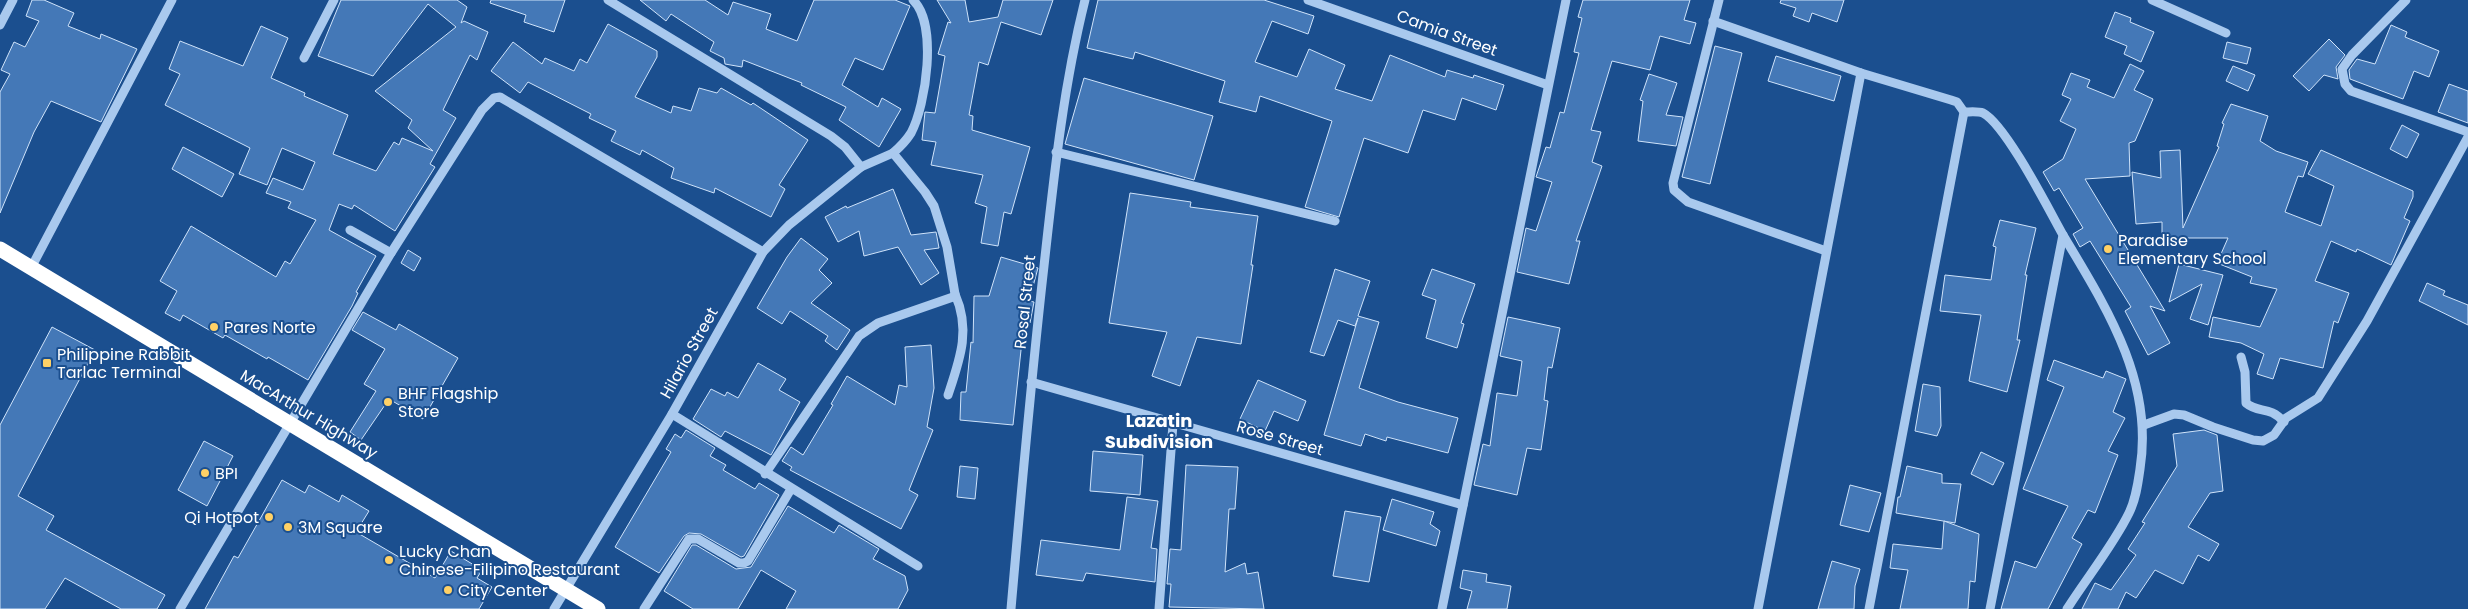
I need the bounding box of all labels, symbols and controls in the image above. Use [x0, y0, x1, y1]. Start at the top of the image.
street label: Camia Street [1393, 4, 1501, 62]
place label: Paradise Elementary School [2118, 229, 2266, 270]
marker: Paradise Elementary School [2102, 243, 2114, 255]
street label: Rosal Street [1009, 254, 1041, 350]
street label: Hilario Street [654, 303, 724, 403]
place label: Pares Norte [224, 316, 316, 339]
marker: Pares Norte [208, 321, 220, 333]
place label: Philippine Rabbit Tarlac Terminal [57, 343, 190, 384]
marker: Philippine Rabbit Tarlac Terminal [41, 357, 53, 369]
street label: MacArthur Highway [236, 364, 382, 464]
place label: BHF Flagship Store [398, 382, 498, 423]
marker: BHF Flagship Store [382, 396, 394, 408]
district label: Lazatin Subdivision [1105, 408, 1213, 454]
street label: Rose Street [1234, 415, 1326, 461]
place label: BPI [215, 462, 238, 485]
marker: BPI [199, 467, 211, 479]
place label: Qi Hotpot [184, 506, 259, 529]
marker: Qi Hotpot [263, 511, 275, 523]
place label: 3M Square [298, 516, 383, 539]
marker: 3M Square [282, 521, 294, 533]
place label: Lucky Chan Chinese-Filipino Restaurant [399, 540, 620, 581]
marker: Lucky Chan Chinese-Filipino Restaurant [383, 554, 395, 566]
place label: City Center [458, 579, 548, 602]
marker: City Center [442, 584, 454, 596]

